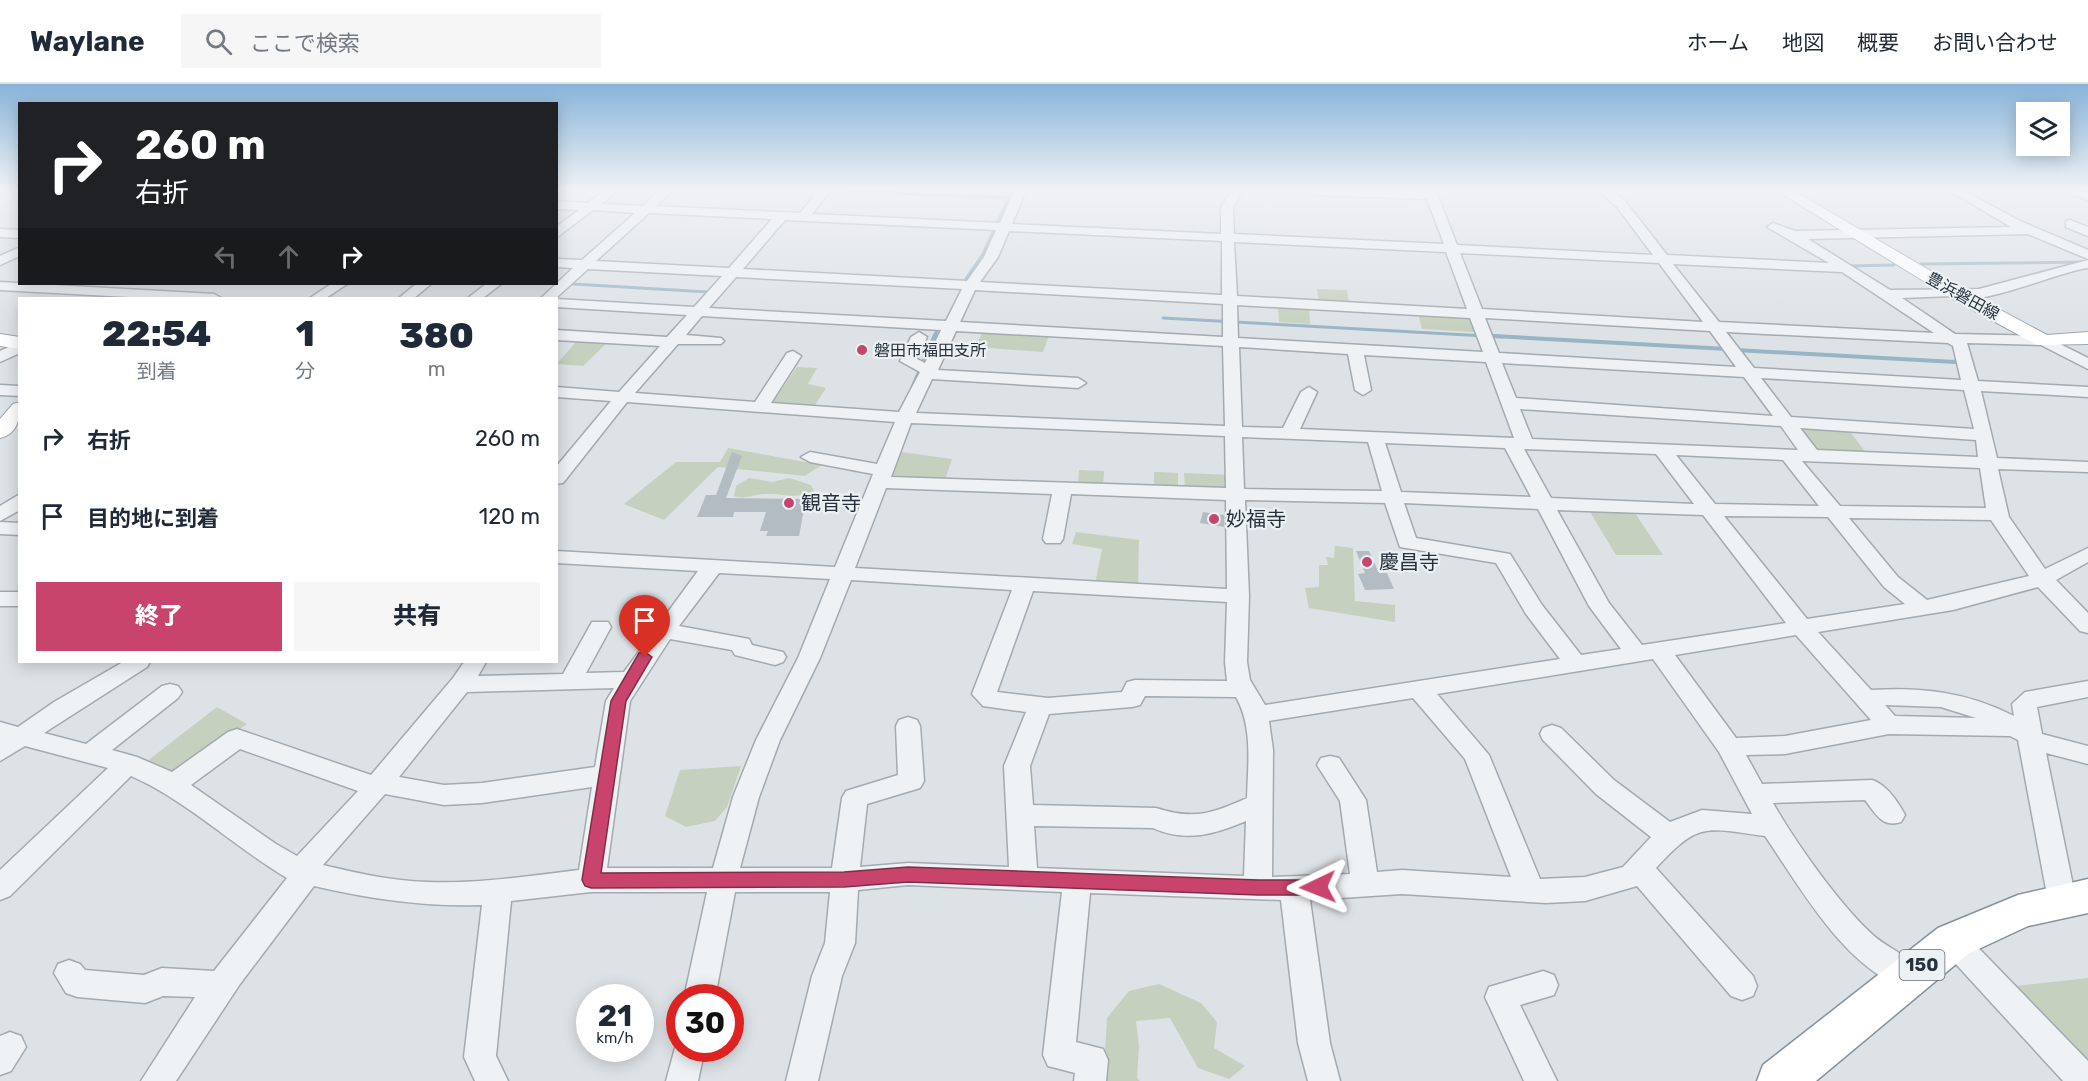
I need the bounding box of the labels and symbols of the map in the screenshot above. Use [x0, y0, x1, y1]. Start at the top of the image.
street label: 豊浜磐田線 [1923, 268, 2003, 324]
place label: 磐田市福田支所 [874, 341, 986, 360]
marker: 磐田市福田支所 [855, 343, 869, 357]
place label: 観音寺 [801, 491, 861, 515]
marker: 観音寺 [782, 496, 796, 510]
place label: 妙福寺 [1226, 507, 1286, 531]
marker: 妙福寺 [1207, 512, 1221, 526]
place label: 慶昌寺 [1379, 550, 1439, 574]
marker: 慶昌寺 [1360, 555, 1374, 569]
pin [619, 595, 670, 657]
position arrow [1286, 855, 1350, 919]
road number: 150 [1900, 950, 1944, 980]
speed limit sign: 30 [666, 984, 744, 1062]

